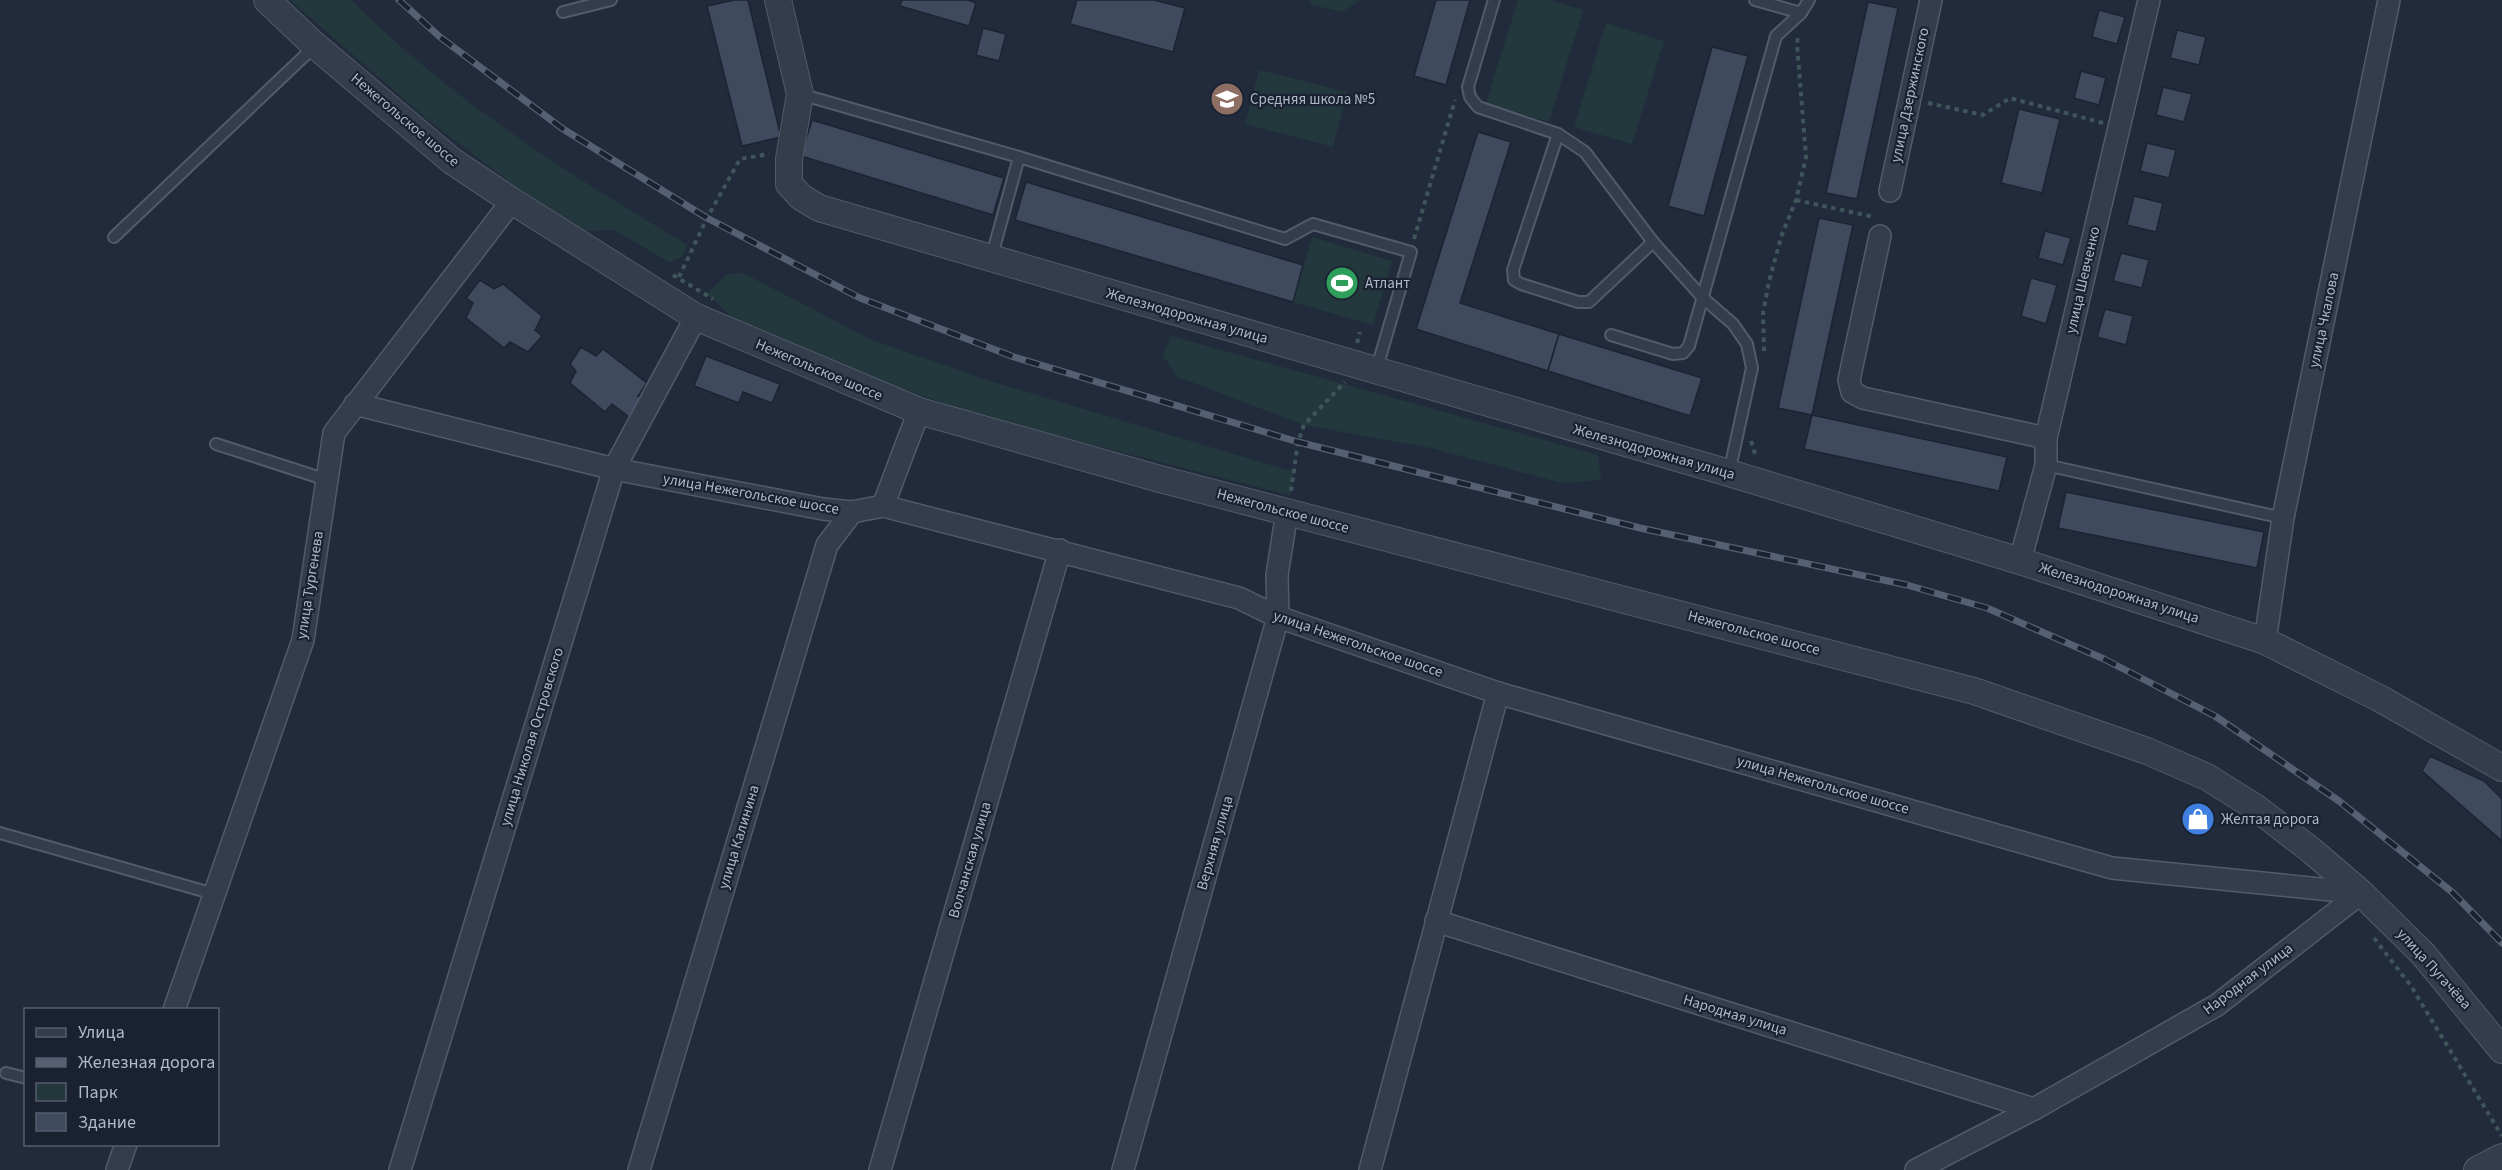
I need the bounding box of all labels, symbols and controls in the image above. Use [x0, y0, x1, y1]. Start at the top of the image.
street label: улица Дзержинского [1885, 26, 1935, 164]
street label: Нежегольское шоссе [346, 68, 464, 172]
school or university icon: Средняя школа №5 [1209, 81, 1245, 117]
place label: Средняя школа №5 [1250, 89, 1375, 110]
street label: улица Шевченко [2060, 224, 2106, 336]
sports icon: Атлант [1324, 265, 1360, 301]
street label: улица Чкалова [2304, 270, 2344, 370]
place label: Атлант [1365, 273, 1410, 294]
street label: Железнодорожная улица [1104, 283, 1270, 349]
street label: Нежегольское шоссе [752, 334, 886, 406]
street label: Железнодорожная улица [1571, 419, 1737, 485]
street label: улица Нежегольское шоссе [661, 468, 841, 520]
street label: Нежегольское шоссе [1215, 483, 1351, 539]
street label: улица Тургенева [291, 529, 329, 641]
street label: Железнодорожная улица [2036, 557, 2202, 629]
street label: улица Нежегольское шоссе [1270, 605, 1446, 683]
street label: Нежегольское шоссе [1686, 605, 1822, 661]
street label: улица Николая Островского [495, 645, 569, 829]
street label: улица Нежегольское шоссе [1734, 750, 1912, 820]
street label: улица Калинина [713, 782, 765, 892]
street label: Верхняя улица [1192, 793, 1238, 893]
street label: Волчанская улица [943, 799, 997, 921]
shop icon: Желтая дорога [2180, 801, 2216, 837]
place label: Желтая дорога [2221, 809, 2319, 830]
street label: улица Пугачёва [2392, 924, 2476, 1014]
street label: Народная улица [2199, 938, 2297, 1020]
street label: Народная улица [1680, 989, 1790, 1041]
legend [24, 1008, 219, 1146]
text: Улица [78, 1020, 125, 1045]
text: Железная дорога [78, 1050, 215, 1075]
text: Парк [78, 1080, 118, 1105]
text: Здание [78, 1110, 136, 1135]

